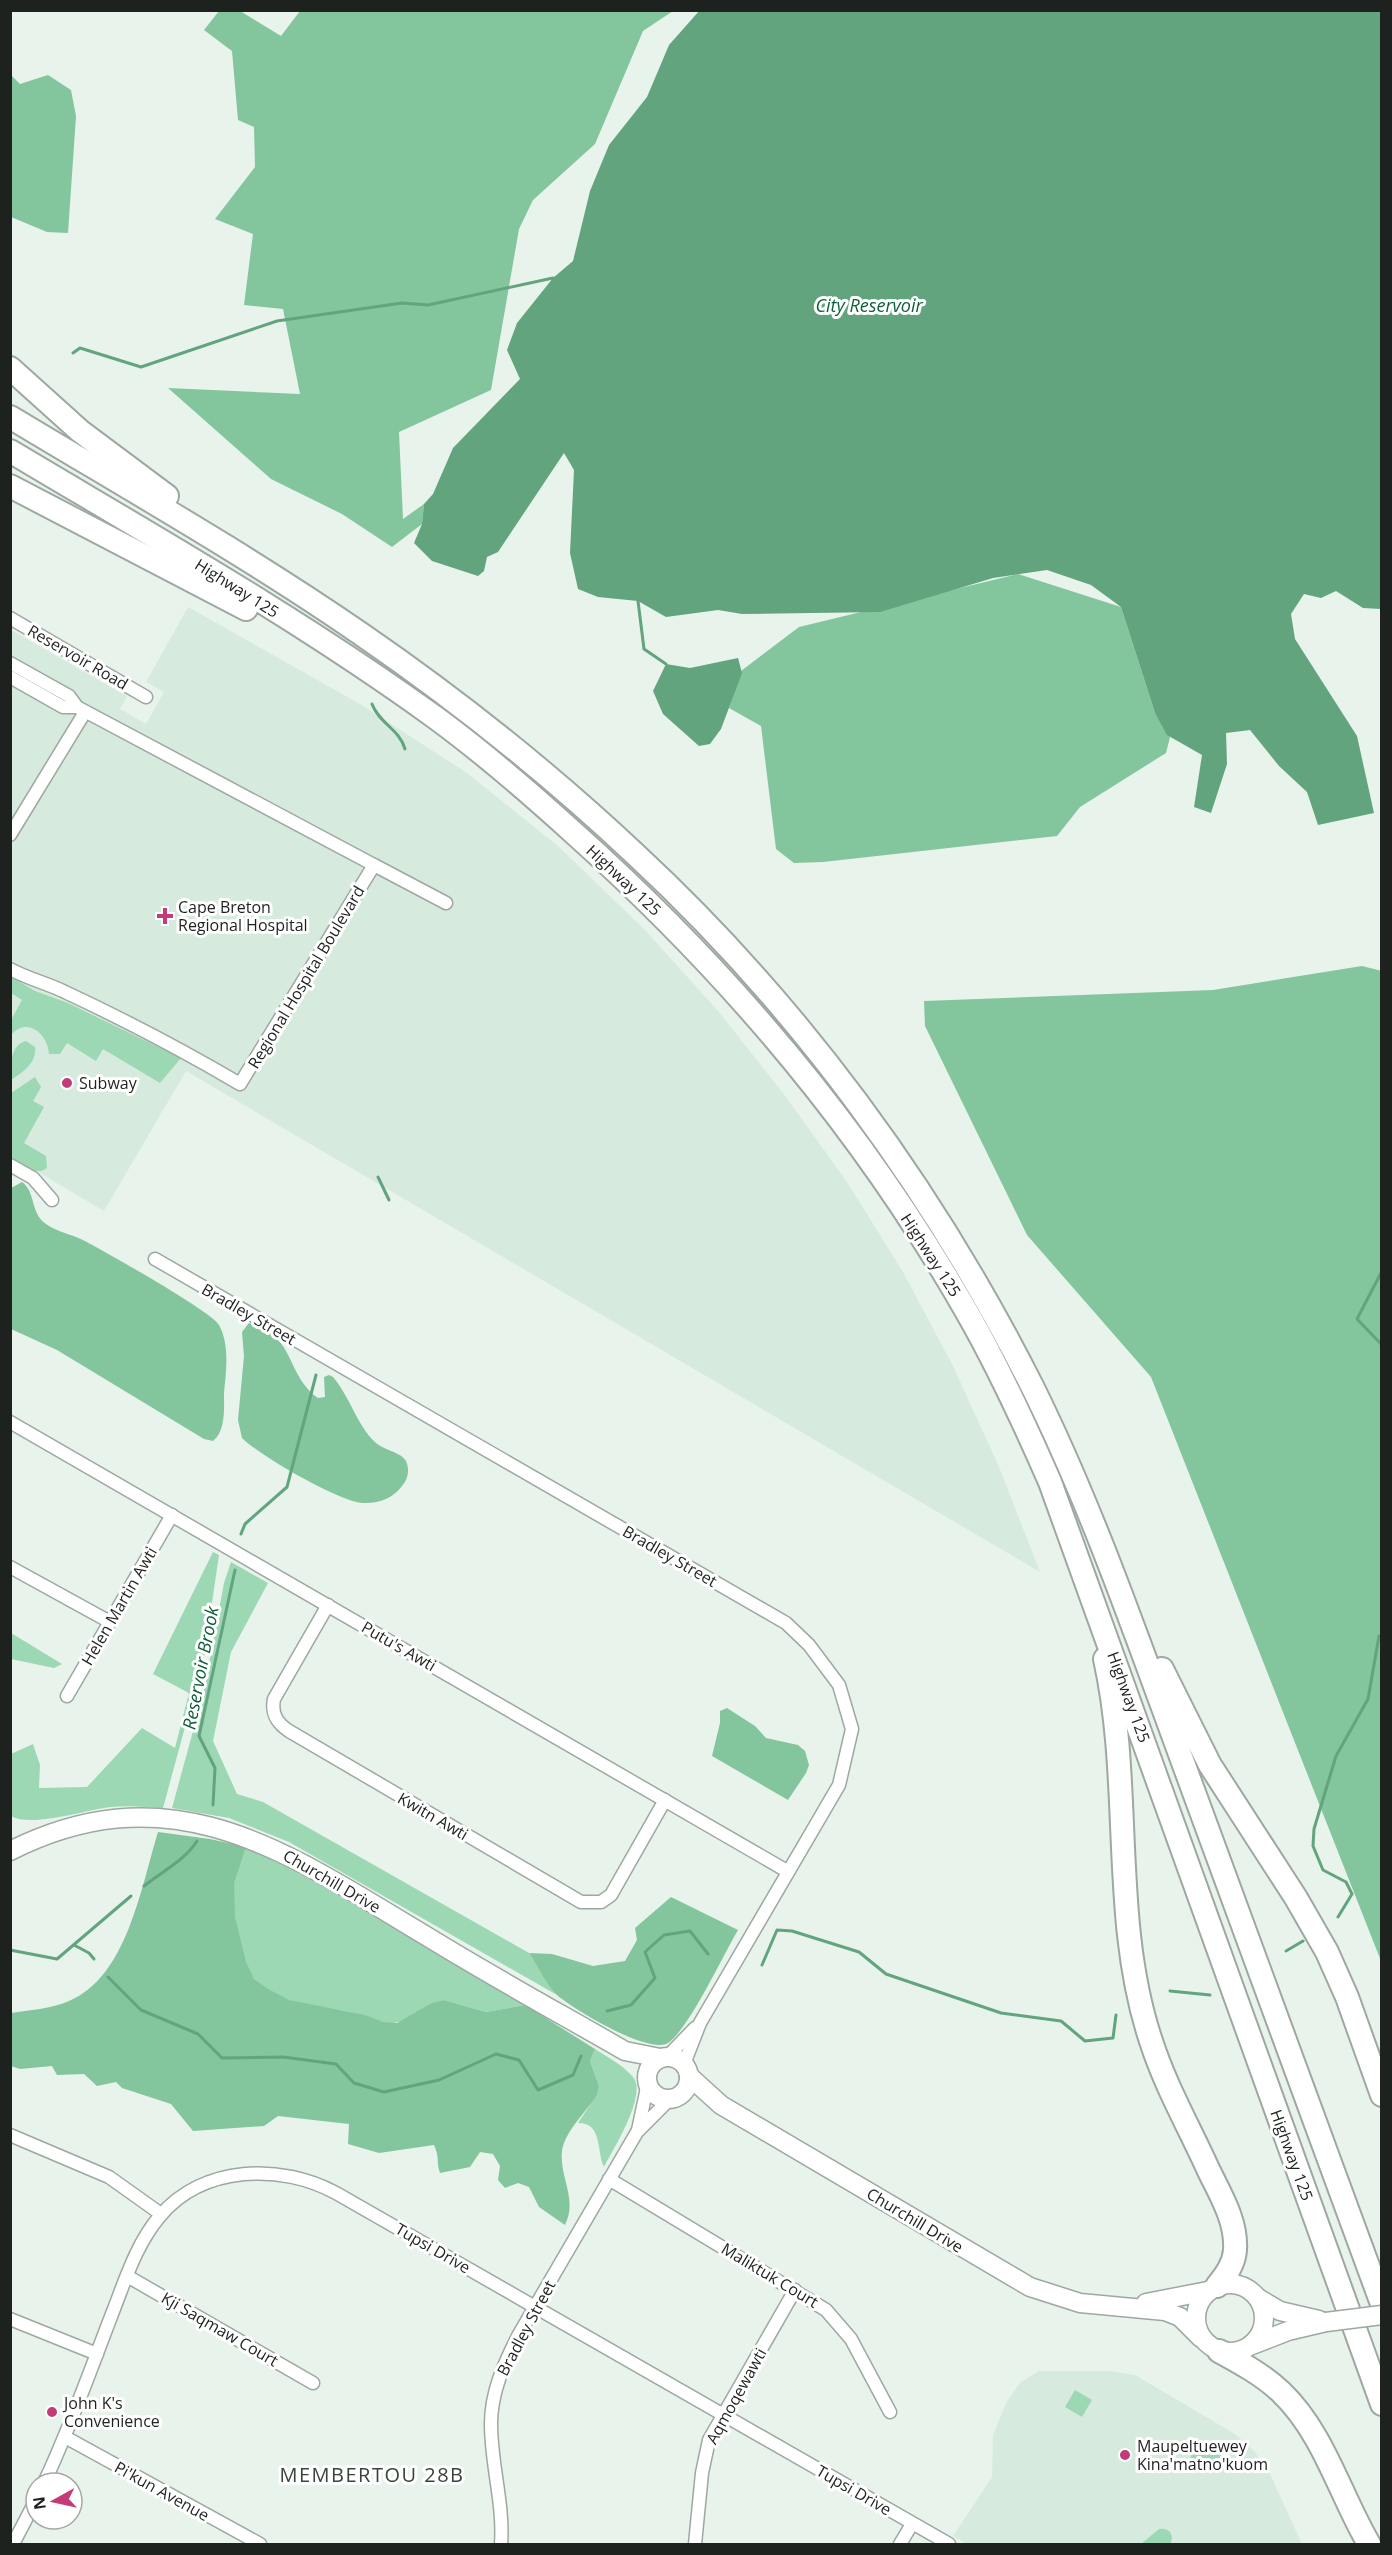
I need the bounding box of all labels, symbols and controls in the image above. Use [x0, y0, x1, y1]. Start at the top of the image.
water label: City Reservoir [815, 293, 923, 317]
street label: Highway 125 [191, 553, 283, 623]
street label: Reservoir Road [24, 619, 132, 695]
street label: Highway 125 [582, 839, 666, 921]
street label: Regional Hospital Boulevard [243, 881, 369, 1073]
place label: Cape Breton Regional Hospital [178, 896, 308, 936]
marker: Cape Breton Regional Hospital [156, 907, 174, 925]
place label: Subway [79, 1072, 138, 1094]
marker: Subway [60, 1076, 74, 1090]
street label: Highway 125 [896, 1209, 966, 1301]
street label: Bradley Street [198, 1278, 300, 1350]
street label: Bradley Street [619, 1520, 721, 1592]
street label: Helen Martin Awti [76, 1543, 162, 1669]
water label: Reservoir Brook [176, 1603, 224, 1731]
street label: Putu's Awti [358, 1616, 440, 1676]
street label: Highway 125 [1102, 1648, 1156, 1746]
street label: Kwitn Awti [394, 1787, 472, 1845]
street label: Churchill Drive [279, 1844, 385, 1918]
street label: Highway 125 [1265, 2106, 1319, 2204]
street label: Churchill Drive [863, 2182, 967, 2258]
street label: Tupsi Drive [391, 2218, 475, 2278]
street label: Maliktuk Court [717, 2237, 823, 2313]
street label: Bradley Street [492, 2276, 561, 2380]
street label: Kji Saqmaw Court [158, 2287, 283, 2372]
street label: Aqmoqewawti [701, 2344, 771, 2448]
place label: John K's Convenience [62, 2392, 160, 2432]
marker: John K's Convenience [45, 2405, 59, 2419]
place label: Maupeltuewey Kina'matno'kuom [1137, 2435, 1268, 2475]
marker: Maupeltuewey Kina'matno'kuom [1118, 2448, 1132, 2462]
street label: Pi'kun Avenue [111, 2456, 213, 2526]
street label: Tupsi Drive [812, 2460, 896, 2520]
district label: MEMBERTOU 28B [279, 2461, 465, 2488]
north arrow [24, 2471, 84, 2531]
text: N [27, 2495, 51, 2511]

